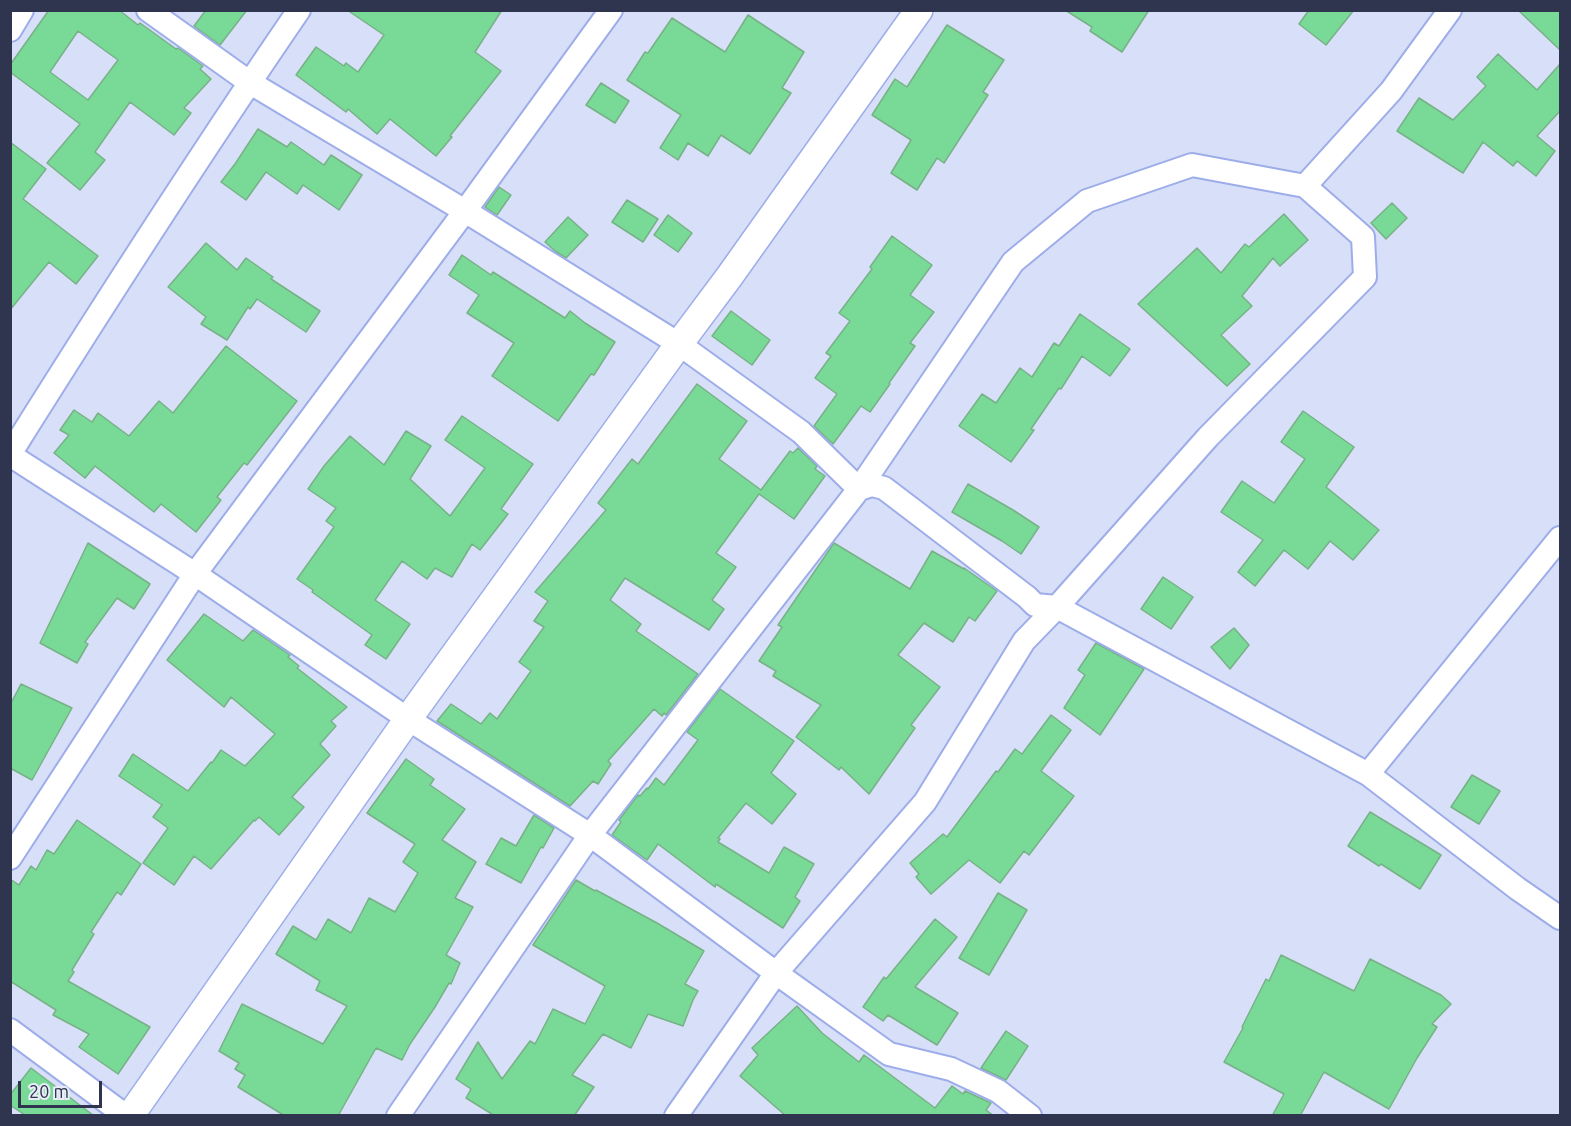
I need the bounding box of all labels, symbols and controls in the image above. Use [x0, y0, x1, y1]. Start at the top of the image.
scale bar [21, 1069, 105, 1107]
text: 20 m [29, 1081, 69, 1101]

